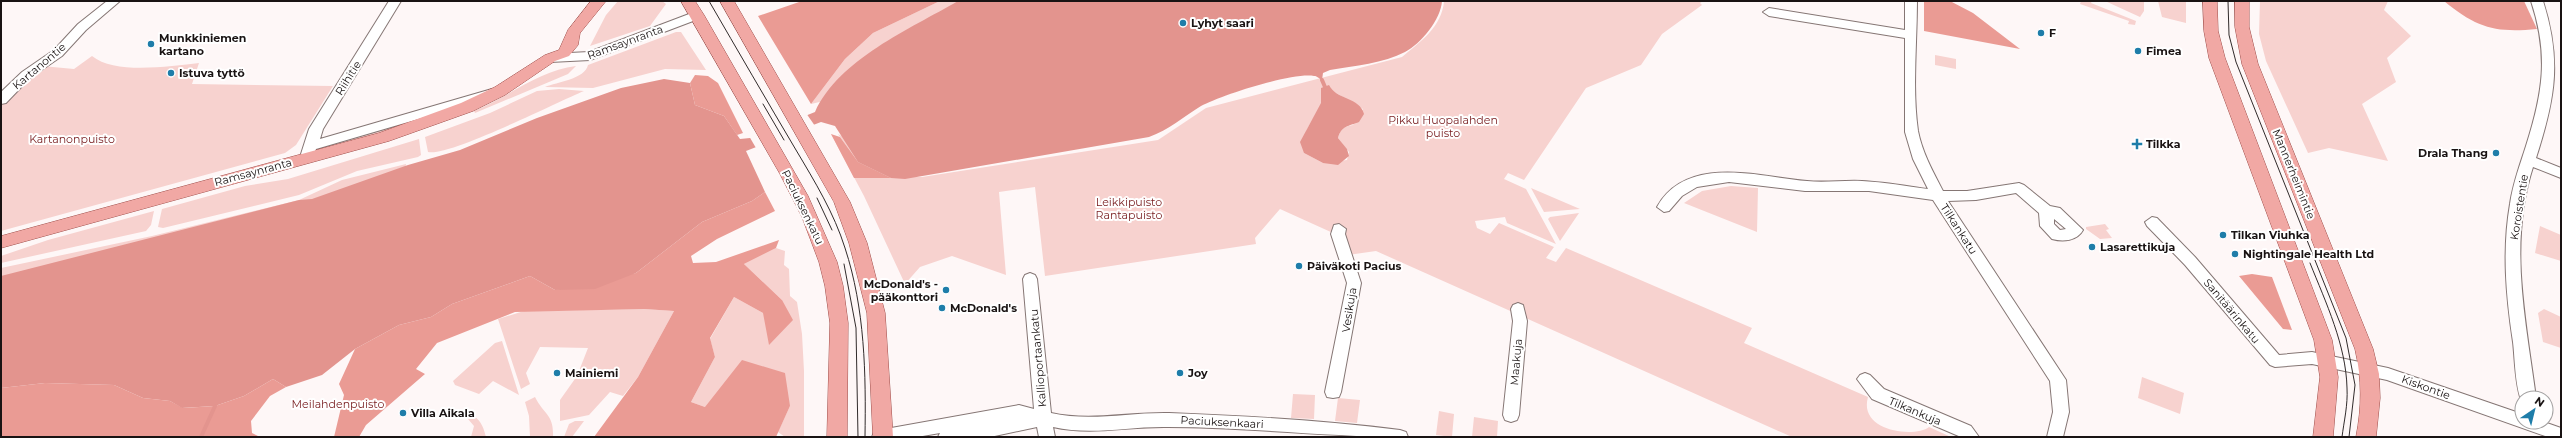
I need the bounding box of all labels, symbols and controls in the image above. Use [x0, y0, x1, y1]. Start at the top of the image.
place label: Lyhyt saari [1191, 16, 1254, 30]
marker: Lyhyt saari [1178, 18, 1188, 28]
street label: Ramsaynranta [585, 22, 665, 62]
place label: F [2049, 26, 2056, 40]
marker: F [2036, 28, 2046, 38]
place label: Munkkiniemen kartano [159, 31, 246, 58]
street label: Kartanontie [9, 39, 69, 92]
marker: Munkkiniemen kartano [146, 39, 156, 49]
place label: Fimea [2146, 44, 2182, 58]
marker: Fimea [2133, 46, 2143, 56]
street label: Riihitie [332, 58, 364, 98]
place label: Istuva tyttö [179, 66, 245, 80]
marker: Istuva tyttö [166, 68, 176, 78]
park label: Pikku Huopalahden puisto [1388, 113, 1498, 140]
street label: Mannerheimintie [2270, 127, 2319, 221]
park label: Kartanonpuisto [29, 132, 115, 146]
place label: Tilkka [2146, 137, 2181, 151]
marker: Tilkka [2131, 138, 2143, 150]
place label: Drala Thang [2418, 146, 2488, 160]
marker: Drala Thang [2491, 148, 2501, 158]
street label: Ramsaynranta [213, 155, 293, 189]
street label: Paciuksenkatu [779, 167, 827, 247]
street label: Koroistentie [2507, 173, 2531, 241]
park label: Leikkipuisto Rantapuisto [1096, 195, 1163, 222]
street label: Tilkankatu [1937, 201, 1981, 257]
place label: Tilkan Viuhka [2231, 228, 2310, 242]
marker: Tilkan Viuhka [2218, 230, 2228, 240]
place label: Lasarettikuja [2100, 240, 2175, 254]
marker: Lasarettikuja [2087, 242, 2097, 252]
place label: Nightingale Health Ltd [2243, 247, 2374, 261]
marker: Nightingale Health Ltd [2230, 249, 2240, 259]
place label: Päiväkoti Pacius [1307, 259, 1402, 273]
marker: Päiväkoti Pacius [1294, 261, 1304, 271]
street label: Sanitäärinkatu [2201, 276, 2263, 346]
place label: McDonald's - pääkonttori [864, 277, 938, 304]
marker: McDonald's - pääkonttori [941, 285, 951, 295]
street label: Vesikuja [1339, 286, 1359, 334]
place label: McDonald's [950, 301, 1017, 315]
marker: McDonald's [937, 303, 947, 313]
street label: Kallioportaankatu [1027, 308, 1049, 408]
street label: Maakuja [1507, 338, 1525, 386]
place label: Mainiemi [565, 366, 618, 380]
place label: Joy [1187, 366, 1208, 380]
marker: Mainiemi [552, 368, 562, 378]
marker: Joy [1175, 368, 1185, 378]
street label: Kiskontie [2400, 372, 2453, 402]
north arrow [2514, 390, 2554, 430]
street label: Tilkankuja [1886, 394, 1944, 428]
text: N [2532, 394, 2547, 410]
park label: Meilahdenpuisto [292, 397, 385, 411]
place label: Villa Aikala [410, 406, 475, 420]
marker: Villa Aikala [398, 408, 408, 418]
street label: Paciuksenkaari [1180, 413, 1264, 431]

